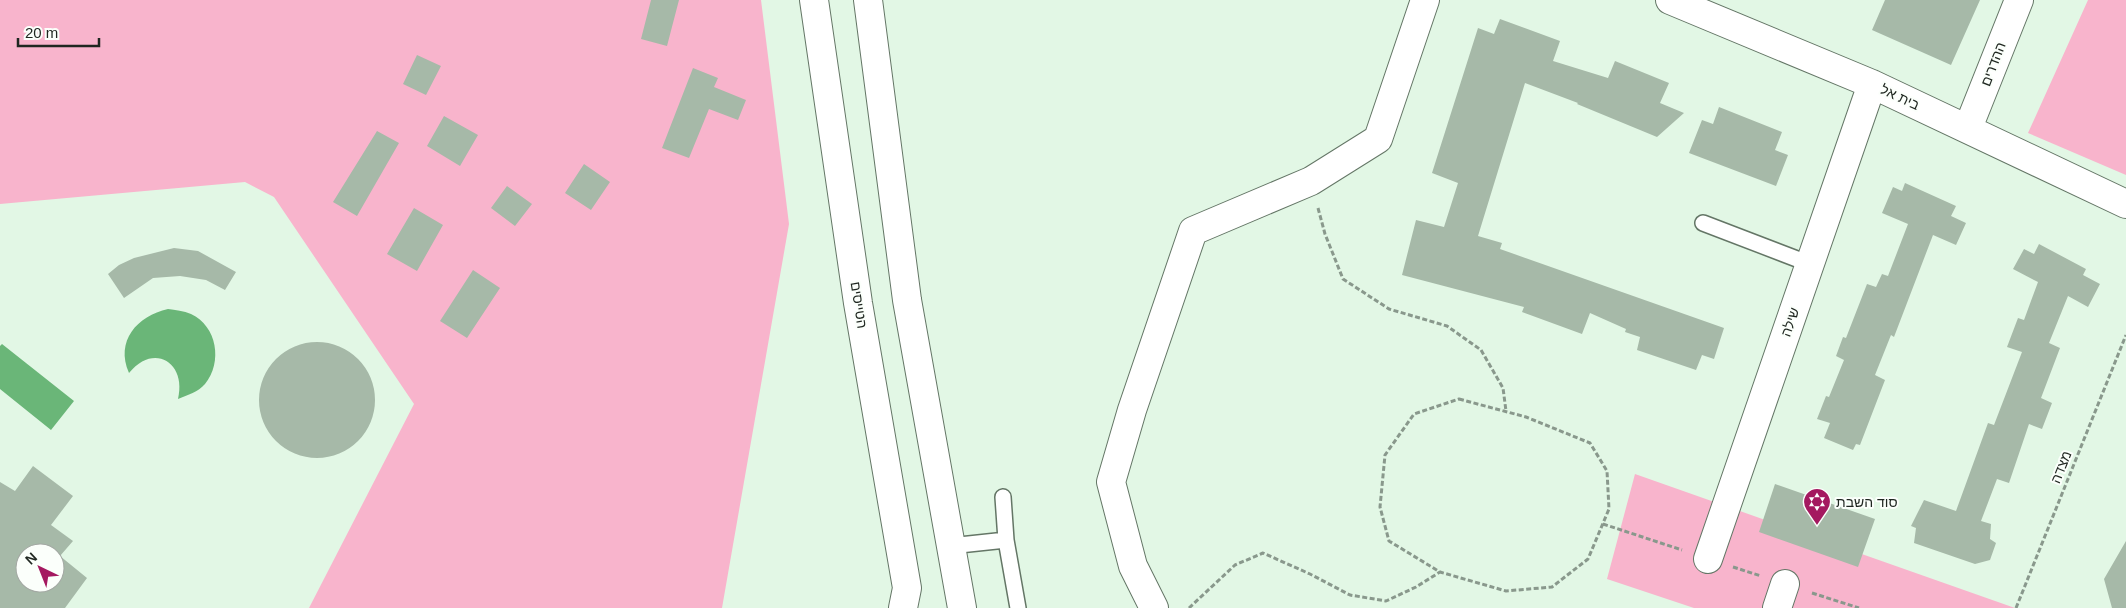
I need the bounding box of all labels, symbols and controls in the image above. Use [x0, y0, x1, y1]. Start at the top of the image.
scale bar [18, 15, 99, 47]
text: 20 m [25, 24, 58, 41]
street label: ההדרים [1977, 40, 2009, 88]
street label: בית אל [1878, 81, 1922, 113]
street label: הטייסים [847, 281, 871, 329]
street label: שילה [1778, 305, 1802, 339]
street label: מצדה [2047, 448, 2075, 486]
synagogue icon: סוד השבת [1802, 487, 1832, 526]
place label: סוד השבת [1836, 494, 1898, 510]
north arrow [15, 543, 65, 593]
text: N [22, 549, 40, 568]

